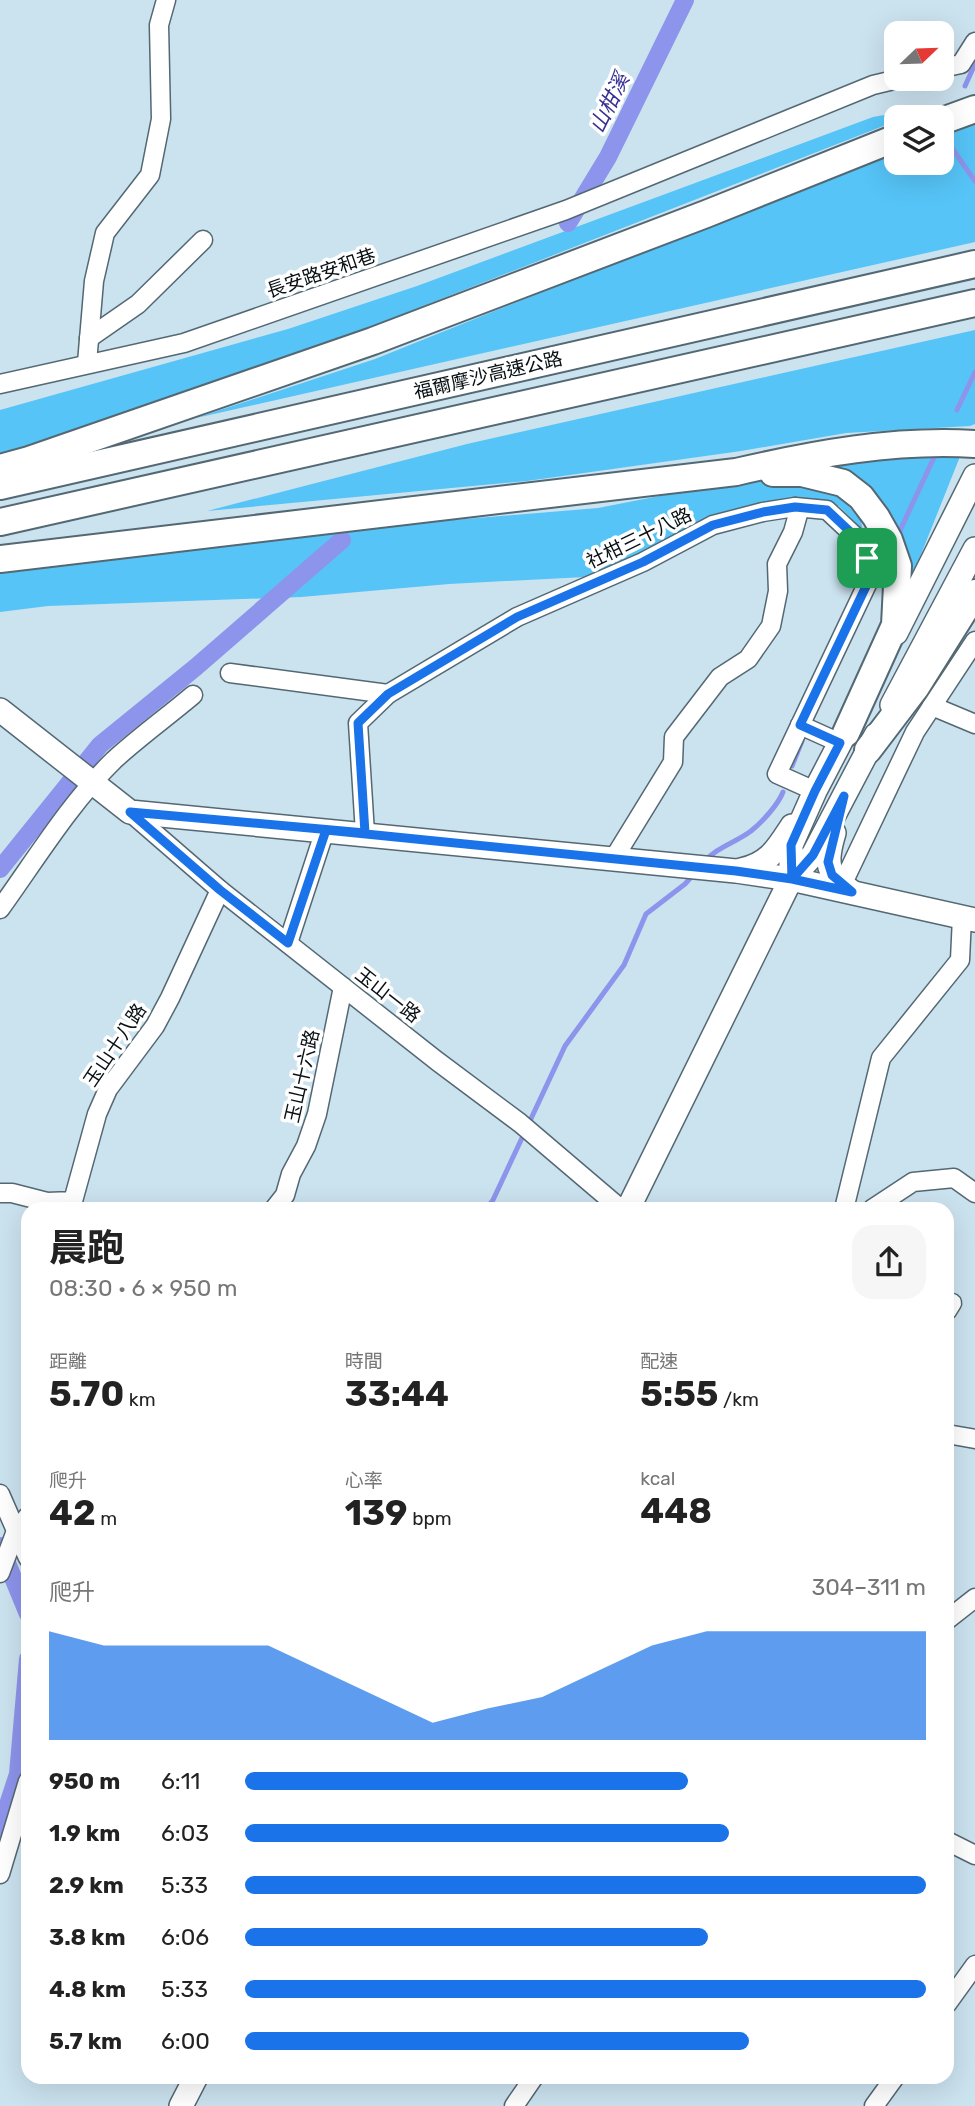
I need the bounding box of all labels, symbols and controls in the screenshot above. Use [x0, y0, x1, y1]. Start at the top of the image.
north arrow [884, 21, 954, 91]
map controls [884, 21, 954, 175]
water label: 山柑溪 [584, 67, 635, 137]
button: layers [884, 105, 954, 175]
street label: 長安路安和巷 [263, 244, 379, 302]
street label: 福爾摩沙高速公路 [411, 347, 565, 403]
street label: 社柑三十八路 [583, 503, 695, 573]
pin [837, 528, 897, 588]
icon: arrive [848, 539, 886, 577]
street label: 玉山一路 [351, 963, 425, 1027]
street label: 玉山十八路 [79, 999, 151, 1091]
street label: 玉山十六路 [280, 1027, 324, 1125]
text: 晨跑 [49, 1225, 125, 1271]
button: share [852, 1225, 926, 1299]
text: 08:30 · 6 × 950 m [49, 1274, 237, 1302]
text: 距離 [49, 1350, 87, 1373]
text: 時間 [345, 1350, 383, 1373]
text: 配速 [640, 1350, 678, 1373]
text: 5.70 [49, 1373, 124, 1415]
text: 33:44 [345, 1373, 449, 1415]
text: 5:55 [640, 1373, 718, 1415]
text: km [124, 1388, 156, 1411]
text: /km [718, 1388, 759, 1411]
text: kcal [640, 1467, 675, 1490]
text: 爬升 [49, 1469, 87, 1492]
text: 心率 [345, 1469, 383, 1492]
text: 448 [640, 1490, 712, 1532]
text: 42 [49, 1492, 96, 1534]
text: 139 [345, 1492, 408, 1534]
text: m [96, 1507, 117, 1530]
text: bpm [408, 1507, 452, 1530]
text: 304–311 m [811, 1573, 926, 1601]
text: 爬升 [49, 1578, 95, 1606]
text: 950 m [49, 1767, 120, 1795]
text: 6:11 [161, 1767, 200, 1795]
text: 1.9 km [49, 1819, 120, 1847]
text: 6:03 [161, 1819, 209, 1847]
text: 2.9 km [49, 1871, 124, 1899]
text: 5:33 [161, 1871, 208, 1899]
text: 3.8 km [49, 1923, 126, 1951]
text: 6:06 [161, 1923, 209, 1951]
text: 4.8 km [49, 1975, 126, 2003]
text: 5:33 [161, 1975, 208, 2003]
text: 5.7 km [49, 2027, 122, 2055]
text: 6:00 [161, 2027, 210, 2055]

